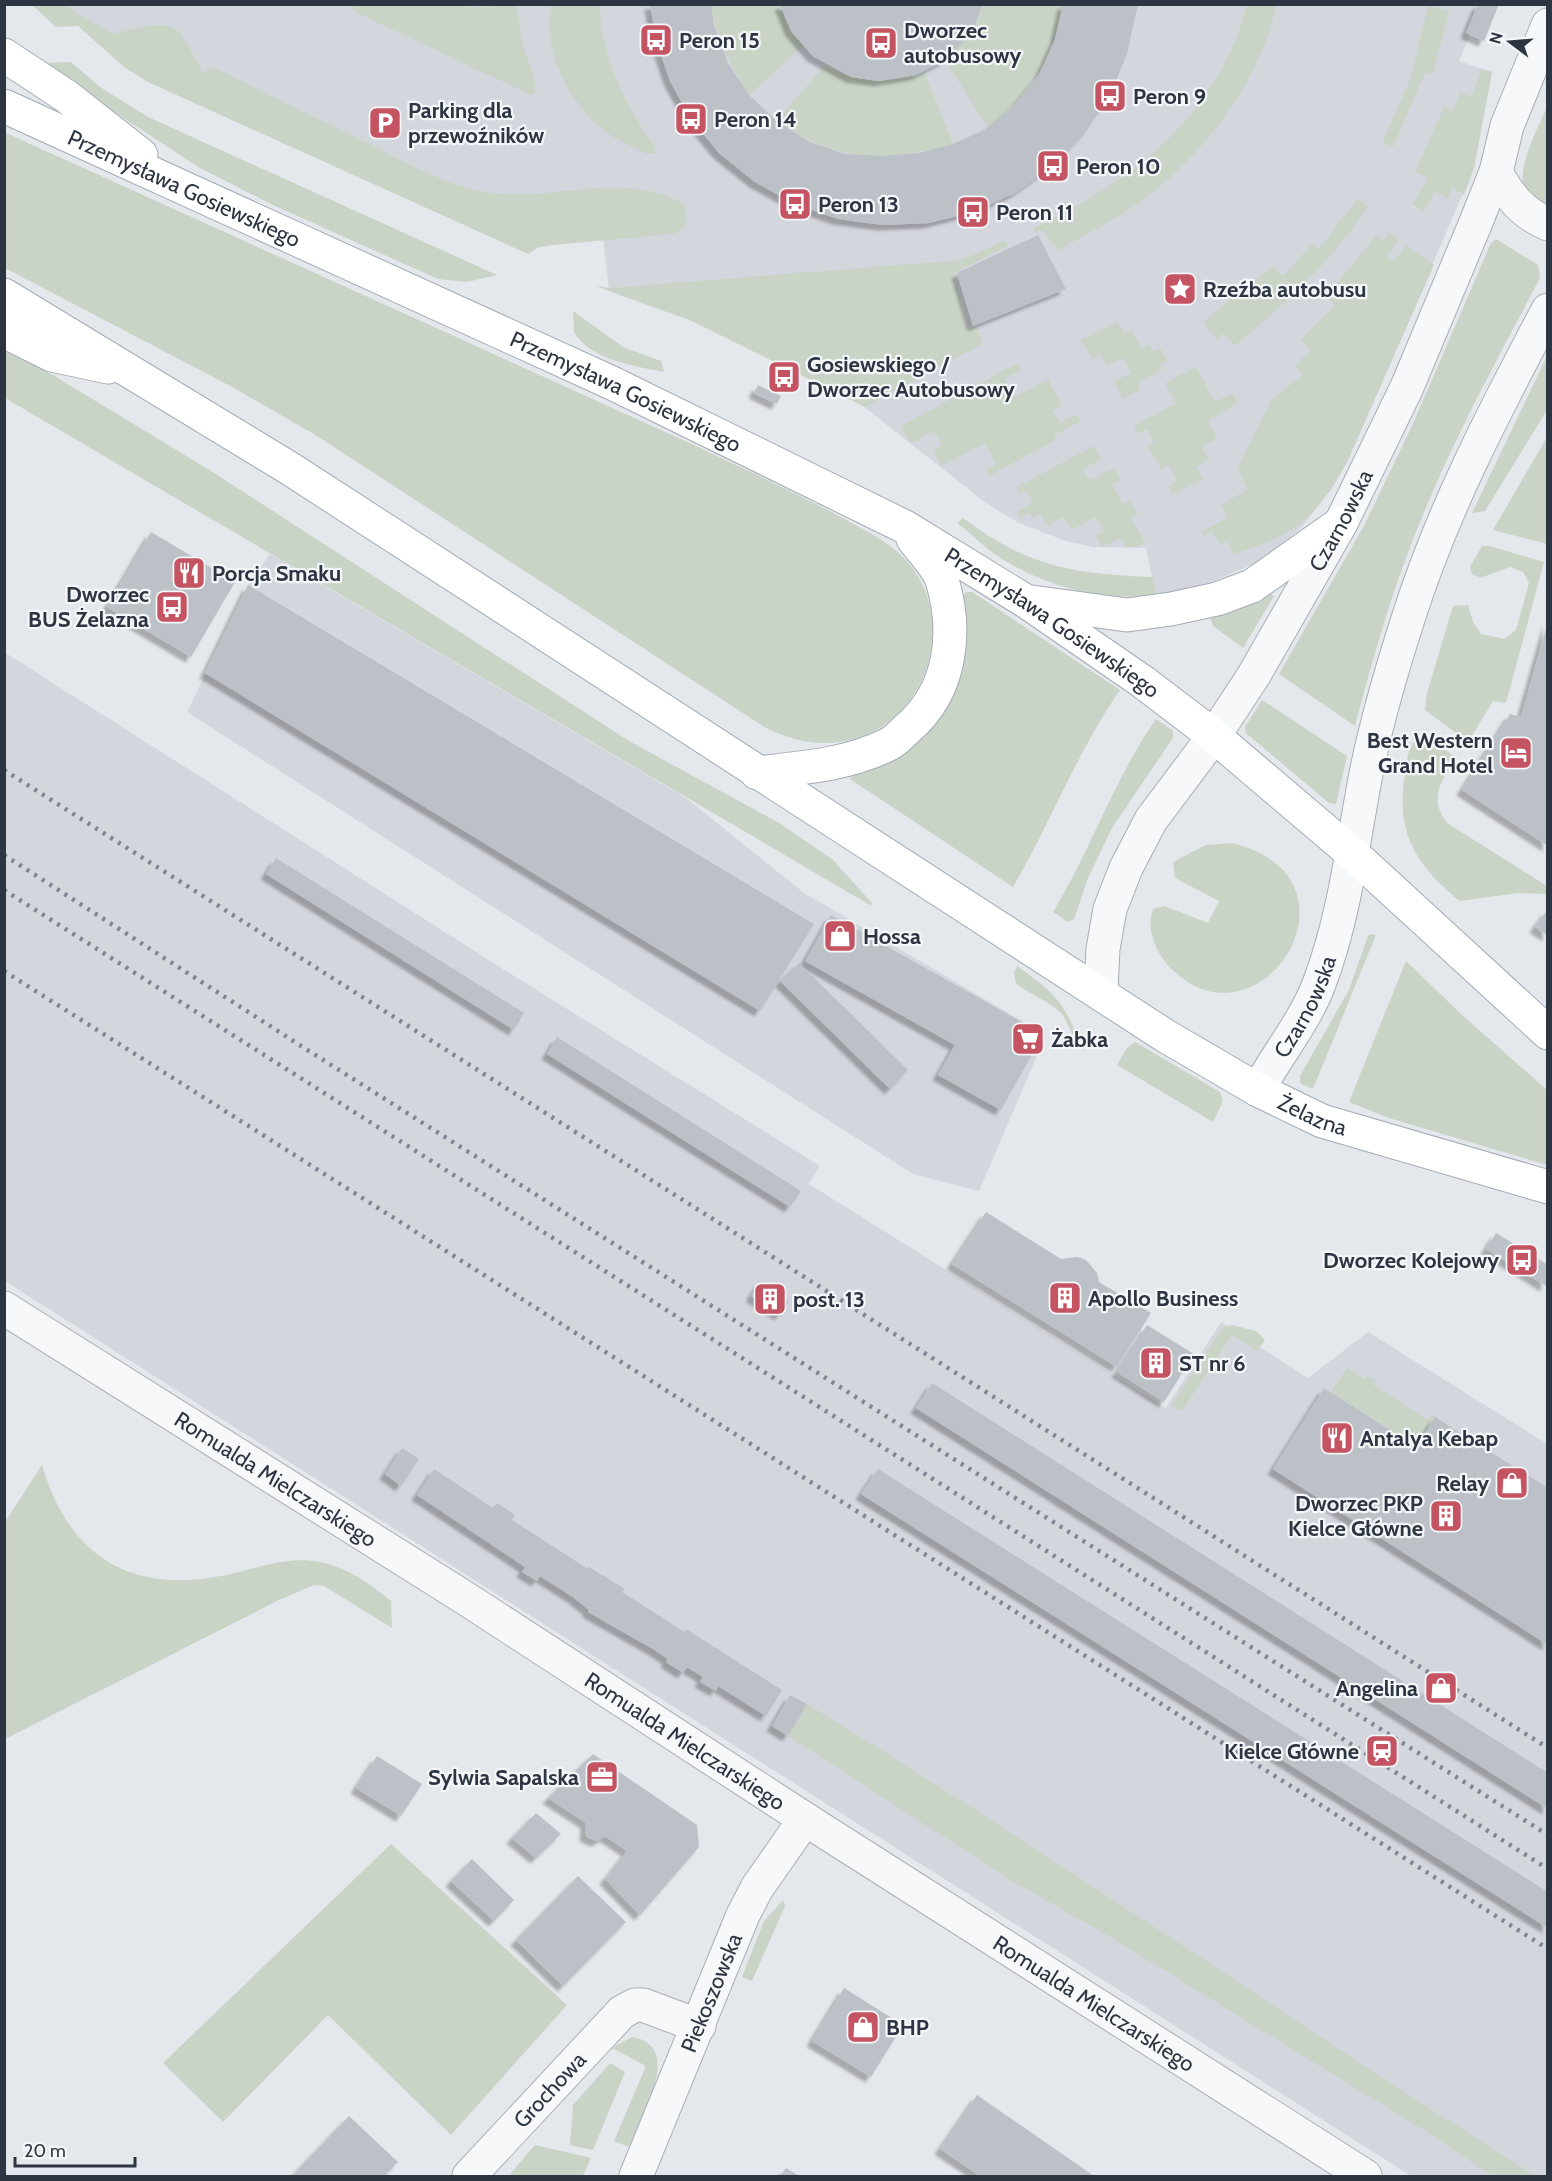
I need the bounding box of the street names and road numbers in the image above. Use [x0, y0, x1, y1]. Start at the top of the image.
street label: Przemysława Gosiewskiego [63, 124, 304, 253]
street label: Przemysława Gosiewskiego [506, 325, 745, 458]
street label: Czarnowska [1303, 465, 1379, 576]
street label: Przemysława Gosiewskiego [940, 542, 1165, 704]
street label: Czarnowska [1268, 952, 1342, 1063]
street label: Żelazna [1273, 1089, 1350, 1142]
street label: Romualda Mielczarskiego [169, 1406, 382, 1553]
street label: Romualda Mielczarskiego [579, 1666, 790, 1816]
street label: Piekoszowska [675, 1929, 748, 2057]
street label: Romualda Mielczarskiego [988, 1930, 1200, 2078]
street label: Grochowa [508, 2046, 592, 2134]

